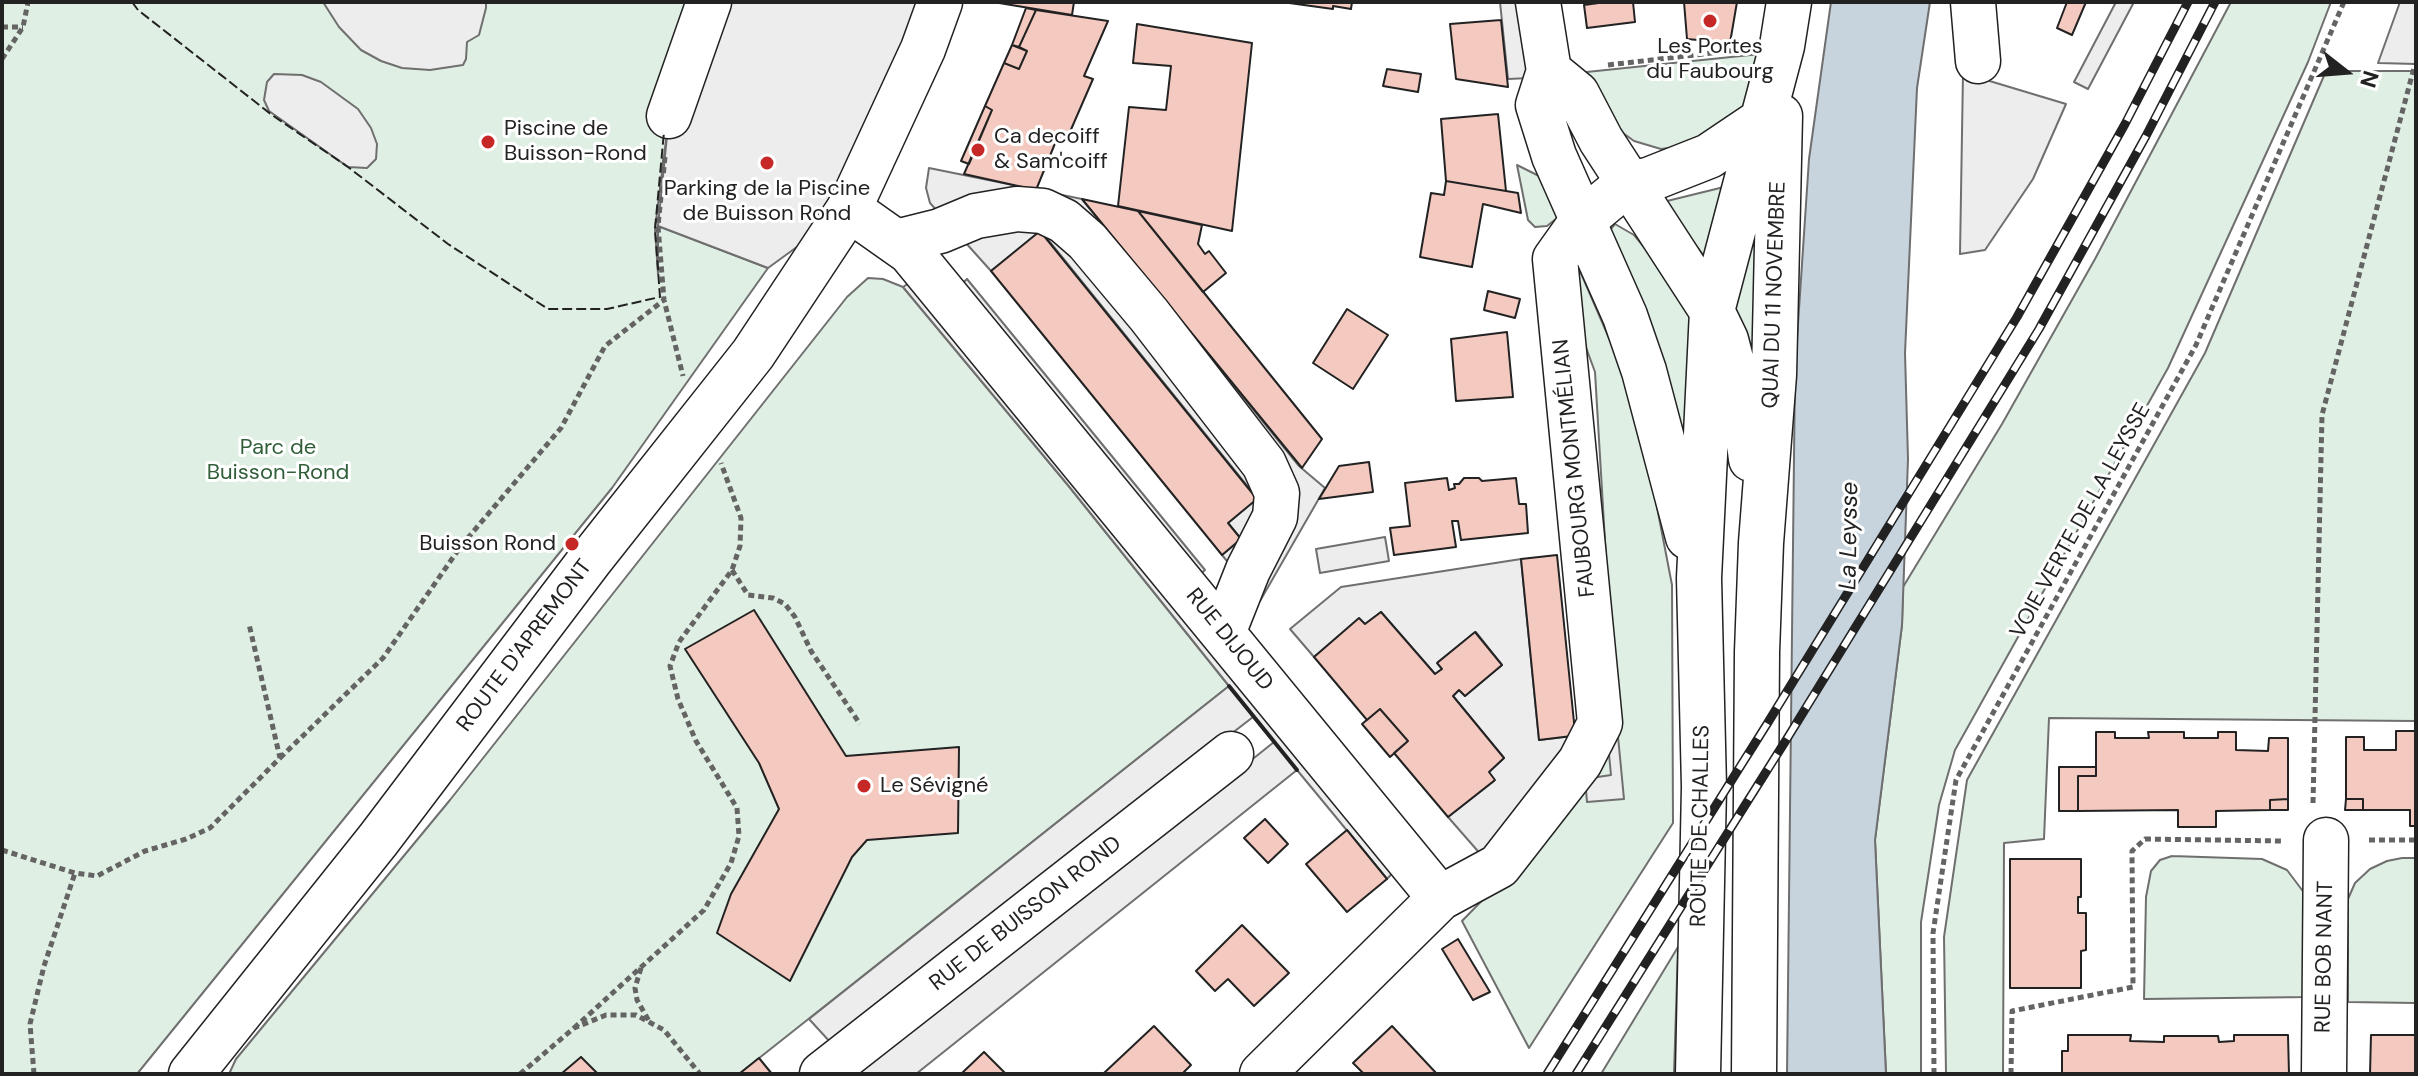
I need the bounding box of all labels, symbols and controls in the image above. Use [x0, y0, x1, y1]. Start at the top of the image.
marker: Les Portes du Faubourg [1701, 12, 1719, 30]
north arrow [2306, 32, 2386, 112]
place label: Les Portes du Faubourg [1646, 34, 1774, 86]
text: N [2353, 67, 2386, 91]
place label: Piscine de Buisson-Rond [504, 116, 647, 168]
place label: Ca decoiff & Sam'coiff [994, 124, 1108, 176]
marker: Piscine de Buisson-Rond [479, 133, 497, 151]
marker: Ca decoiff & Sam'coiff [969, 141, 987, 159]
marker: Parking de la Piscine de Buisson Rond [758, 154, 776, 172]
place label: Parking de la Piscine de Buisson Rond [664, 176, 870, 228]
street label: QUAI DU 11 NOVEMBRE [1758, 181, 1792, 409]
street label: FAUBOURG MONTMÉLIAN [1548, 338, 1602, 598]
street label: VOIE VERTE DE LA LEYSSE [2005, 399, 2157, 643]
park label: Parc de Buisson-Rond [207, 435, 349, 486]
water label: La Leysse [1835, 482, 1865, 590]
place label: Buisson Rond [419, 531, 556, 557]
marker: Buisson Rond [563, 535, 581, 553]
street label: ROUTE D'APREMONT [452, 555, 598, 737]
street label: RUE DIJOUD [1180, 584, 1278, 696]
street label: ROUTE DE CHALLES [1686, 725, 1716, 927]
place label: Le Sévigné [880, 773, 989, 799]
marker: Le Sévigné [855, 777, 873, 795]
street label: RUE DE BUISSON ROND [925, 831, 1127, 997]
street label: RUE BOB NANT [2310, 881, 2340, 1033]

